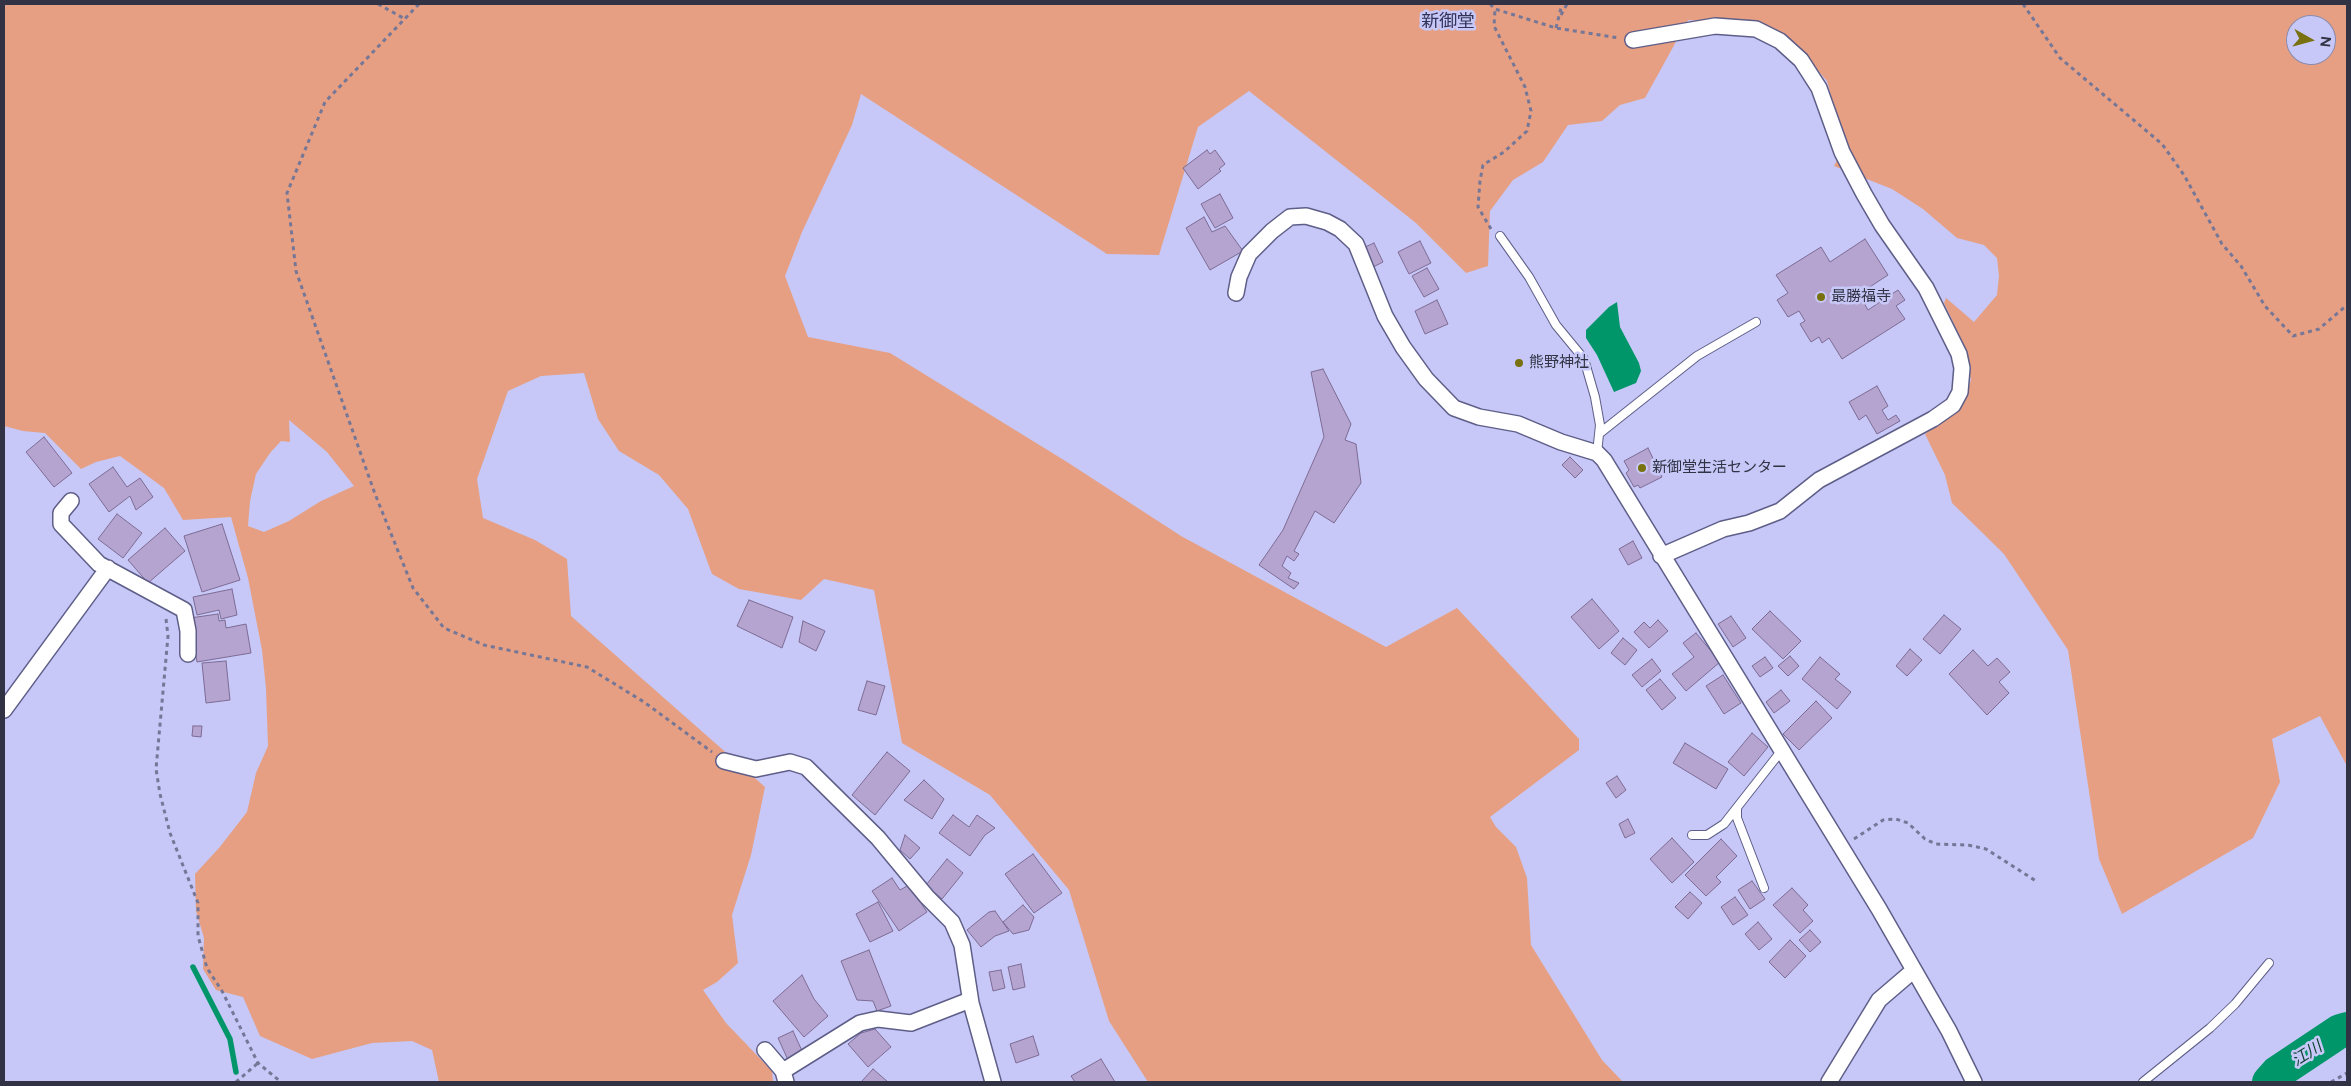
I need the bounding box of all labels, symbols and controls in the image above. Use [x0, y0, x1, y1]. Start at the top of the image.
district label: 新御堂 [1421, 11, 1475, 33]
north arrow [2286, 15, 2336, 65]
text: N [2316, 35, 2334, 48]
place label: 最勝福寺 [1831, 288, 1891, 306]
marker: 最勝福寺 [1815, 291, 1827, 303]
place label: 熊野神社 [1529, 354, 1589, 372]
marker: 熊野神社 [1513, 357, 1525, 369]
place label: 新御堂生活センター [1652, 459, 1787, 477]
marker: 新御堂生活センター [1636, 462, 1648, 474]
water label: 江川 [2288, 1037, 2326, 1071]

